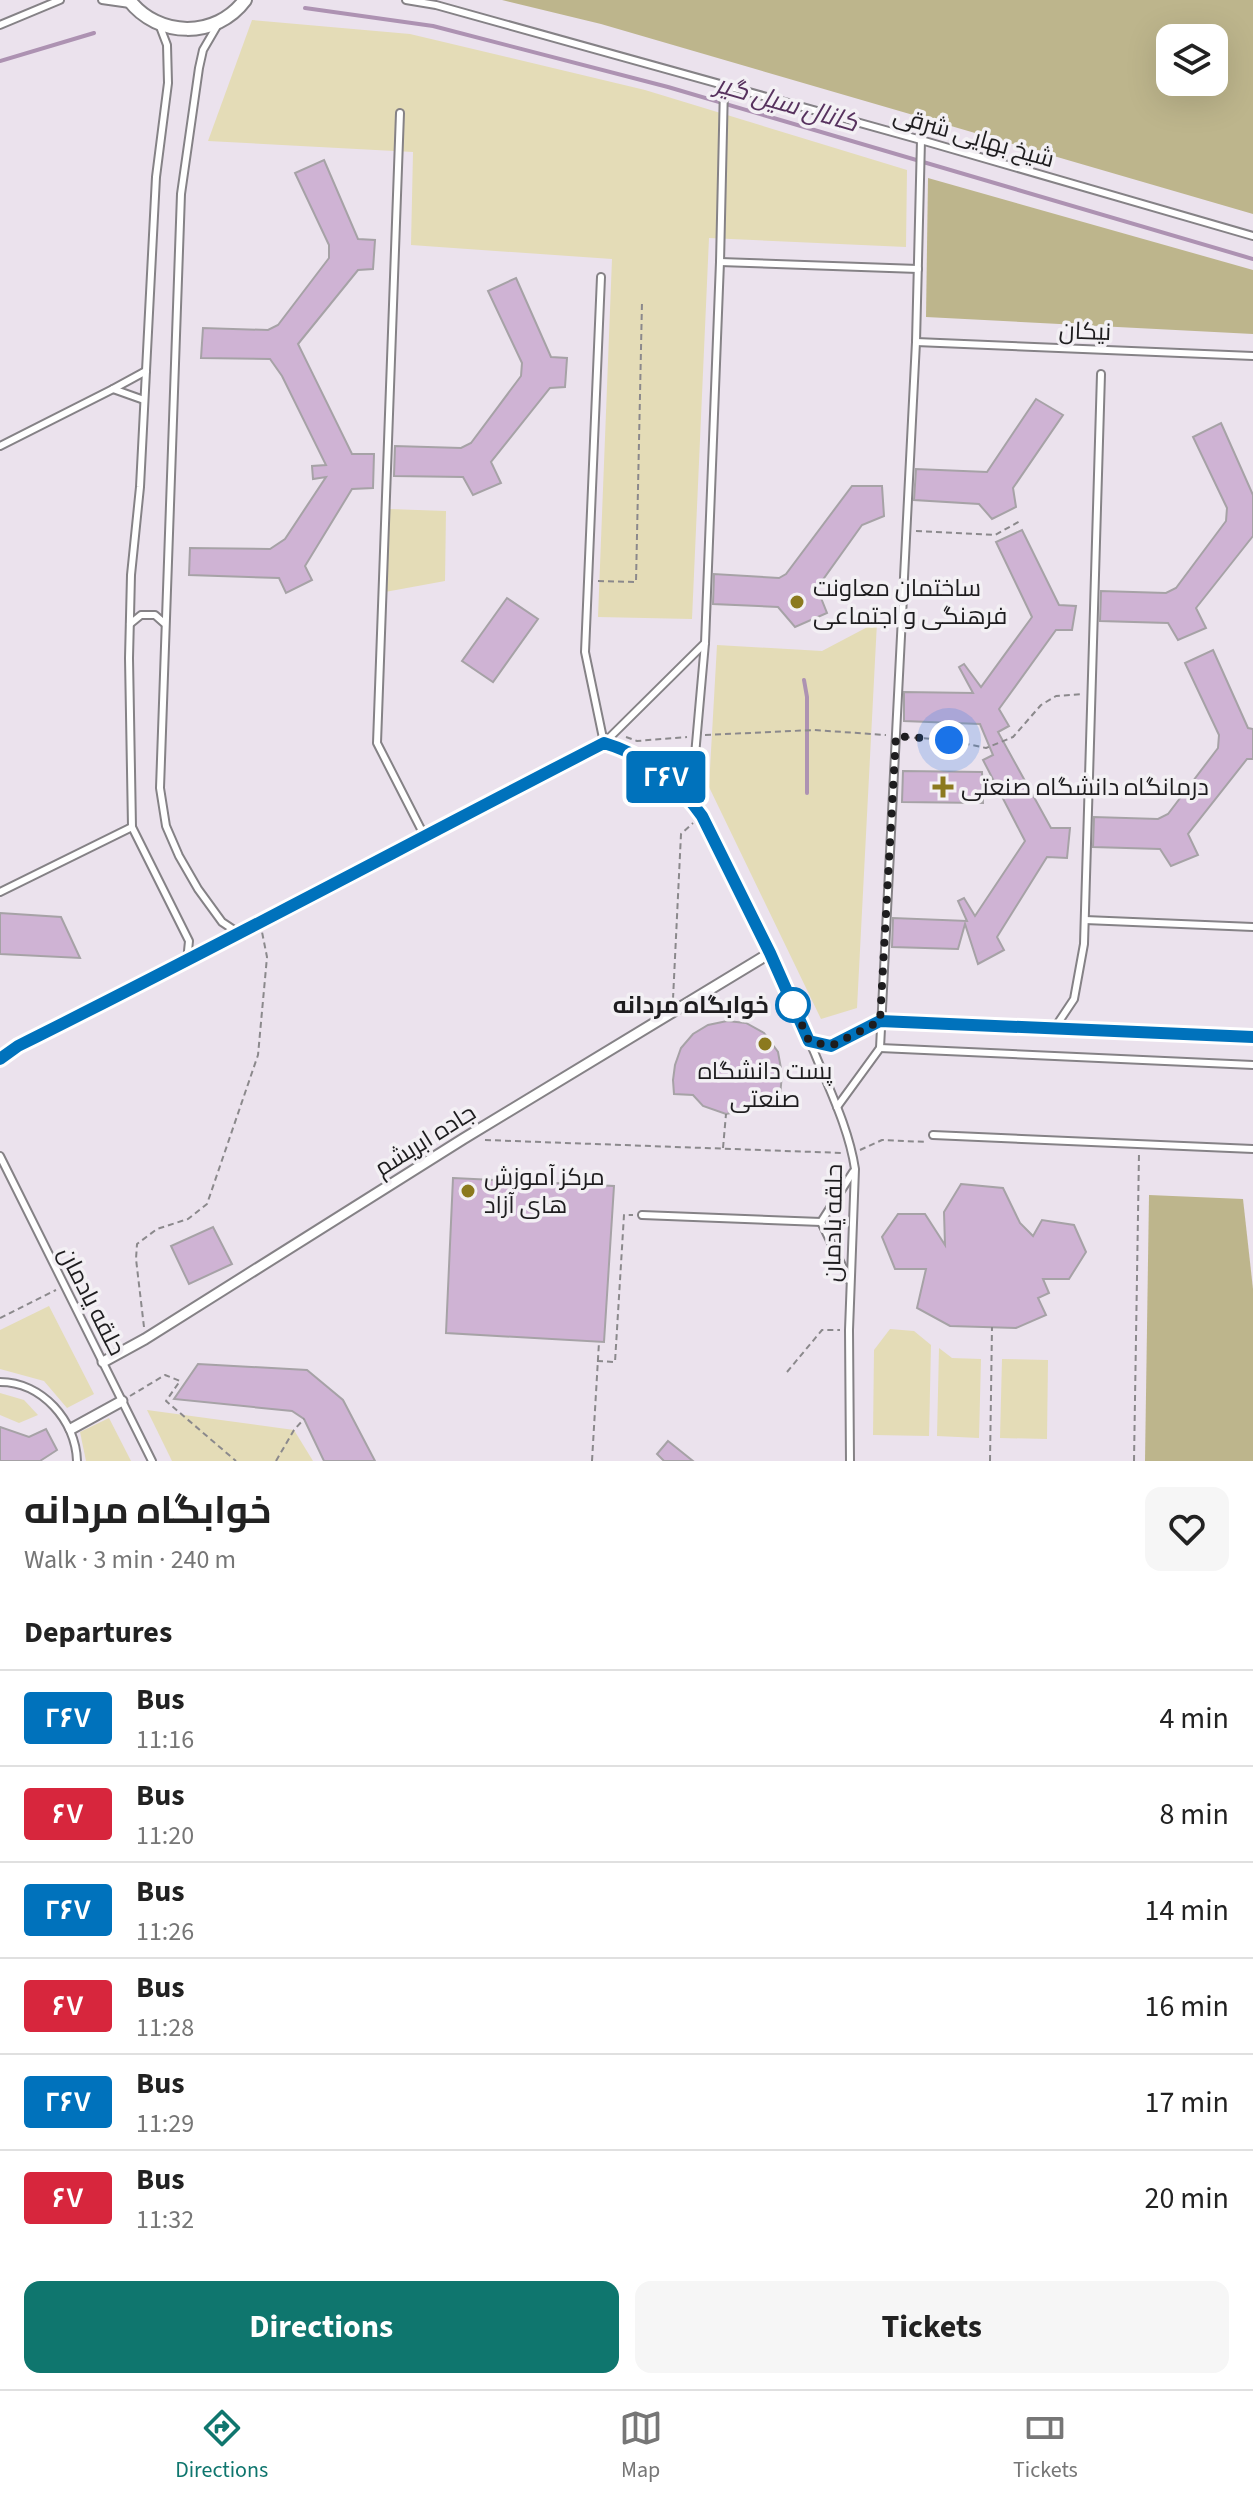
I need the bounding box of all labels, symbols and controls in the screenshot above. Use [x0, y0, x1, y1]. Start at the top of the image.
map controls [1156, 24, 1228, 96]
button: layers [1156, 24, 1228, 96]
water label: کانال سیل گیر [708, 65, 863, 142]
street label: شیخ بهایی شرقی [889, 98, 1059, 177]
street label: نیکان [1058, 313, 1112, 350]
place label: ساختمان معاونت فرهنگی و اجتماعی [813, 571, 1007, 634]
marker: ساختمان معاونت فرهنگی و اجتماعی [788, 593, 806, 611]
your location [929, 720, 969, 760]
line badge: ۲۶۷ [620, 751, 712, 803]
text: ۲۶۷ [642, 757, 690, 797]
place label: درمانگاه دانشگاه صنعتی [961, 770, 1209, 805]
marker: درمانگاه دانشگاه صنعتی [932, 776, 954, 798]
place label: خوابگاه مردانه [613, 988, 769, 1023]
marker: خوابگاه مردانه [776, 988, 810, 1022]
marker: پست دانشگاه صنعتی [756, 1035, 774, 1053]
place label: پست دانشگاه صنعتی [698, 1054, 833, 1117]
street label: جاده ابریشم [368, 1095, 483, 1185]
place label: مرکز آموزش های آزاد [484, 1160, 605, 1223]
street label: حلقه یادمان [815, 1164, 852, 1282]
marker: مرکز آموزش های آزاد [459, 1182, 477, 1200]
street label: حلقه یادمان [49, 1241, 134, 1362]
text: خوابگاه مردانه [24, 1484, 271, 1538]
button: heart [1145, 1487, 1229, 1571]
text: Walk · 3 min · 240 m [24, 1541, 236, 1578]
text: Departures [24, 1611, 172, 1654]
text: Bus [136, 1678, 184, 1721]
text: 4 min [1159, 1697, 1229, 1740]
text: ۲۶۷ [44, 1698, 92, 1738]
text: 11:16 [136, 1721, 194, 1758]
text: Bus [136, 1774, 184, 1817]
text: 8 min [1159, 1793, 1229, 1836]
text: ۶۷ [52, 1794, 84, 1834]
text: 11:20 [136, 1817, 194, 1854]
text: Bus [136, 1870, 184, 1913]
text: 14 min [1145, 1889, 1229, 1932]
text: ۲۶۷ [44, 1890, 92, 1930]
text: 11:26 [136, 1913, 194, 1950]
text: Bus [136, 1966, 184, 2009]
text: 16 min [1145, 1985, 1229, 2028]
text: ۶۷ [52, 1986, 84, 2026]
text: 11:28 [136, 2009, 194, 2046]
text: Bus [136, 2062, 184, 2105]
text: 17 min [1145, 2081, 1229, 2124]
text: ۲۶۷ [44, 2082, 92, 2122]
text: 11:29 [136, 2105, 194, 2142]
text: Bus [136, 2158, 184, 2201]
text: 20 min [1145, 2177, 1229, 2220]
text: ۶۷ [52, 2178, 84, 2218]
text: 11:32 [136, 2201, 194, 2238]
button: Directions [24, 2281, 619, 2373]
button: Tickets [635, 2281, 1229, 2373]
tab: Directions [175, 2406, 268, 2486]
tab: Map [619, 2406, 663, 2486]
tab: Tickets [1013, 2406, 1078, 2486]

